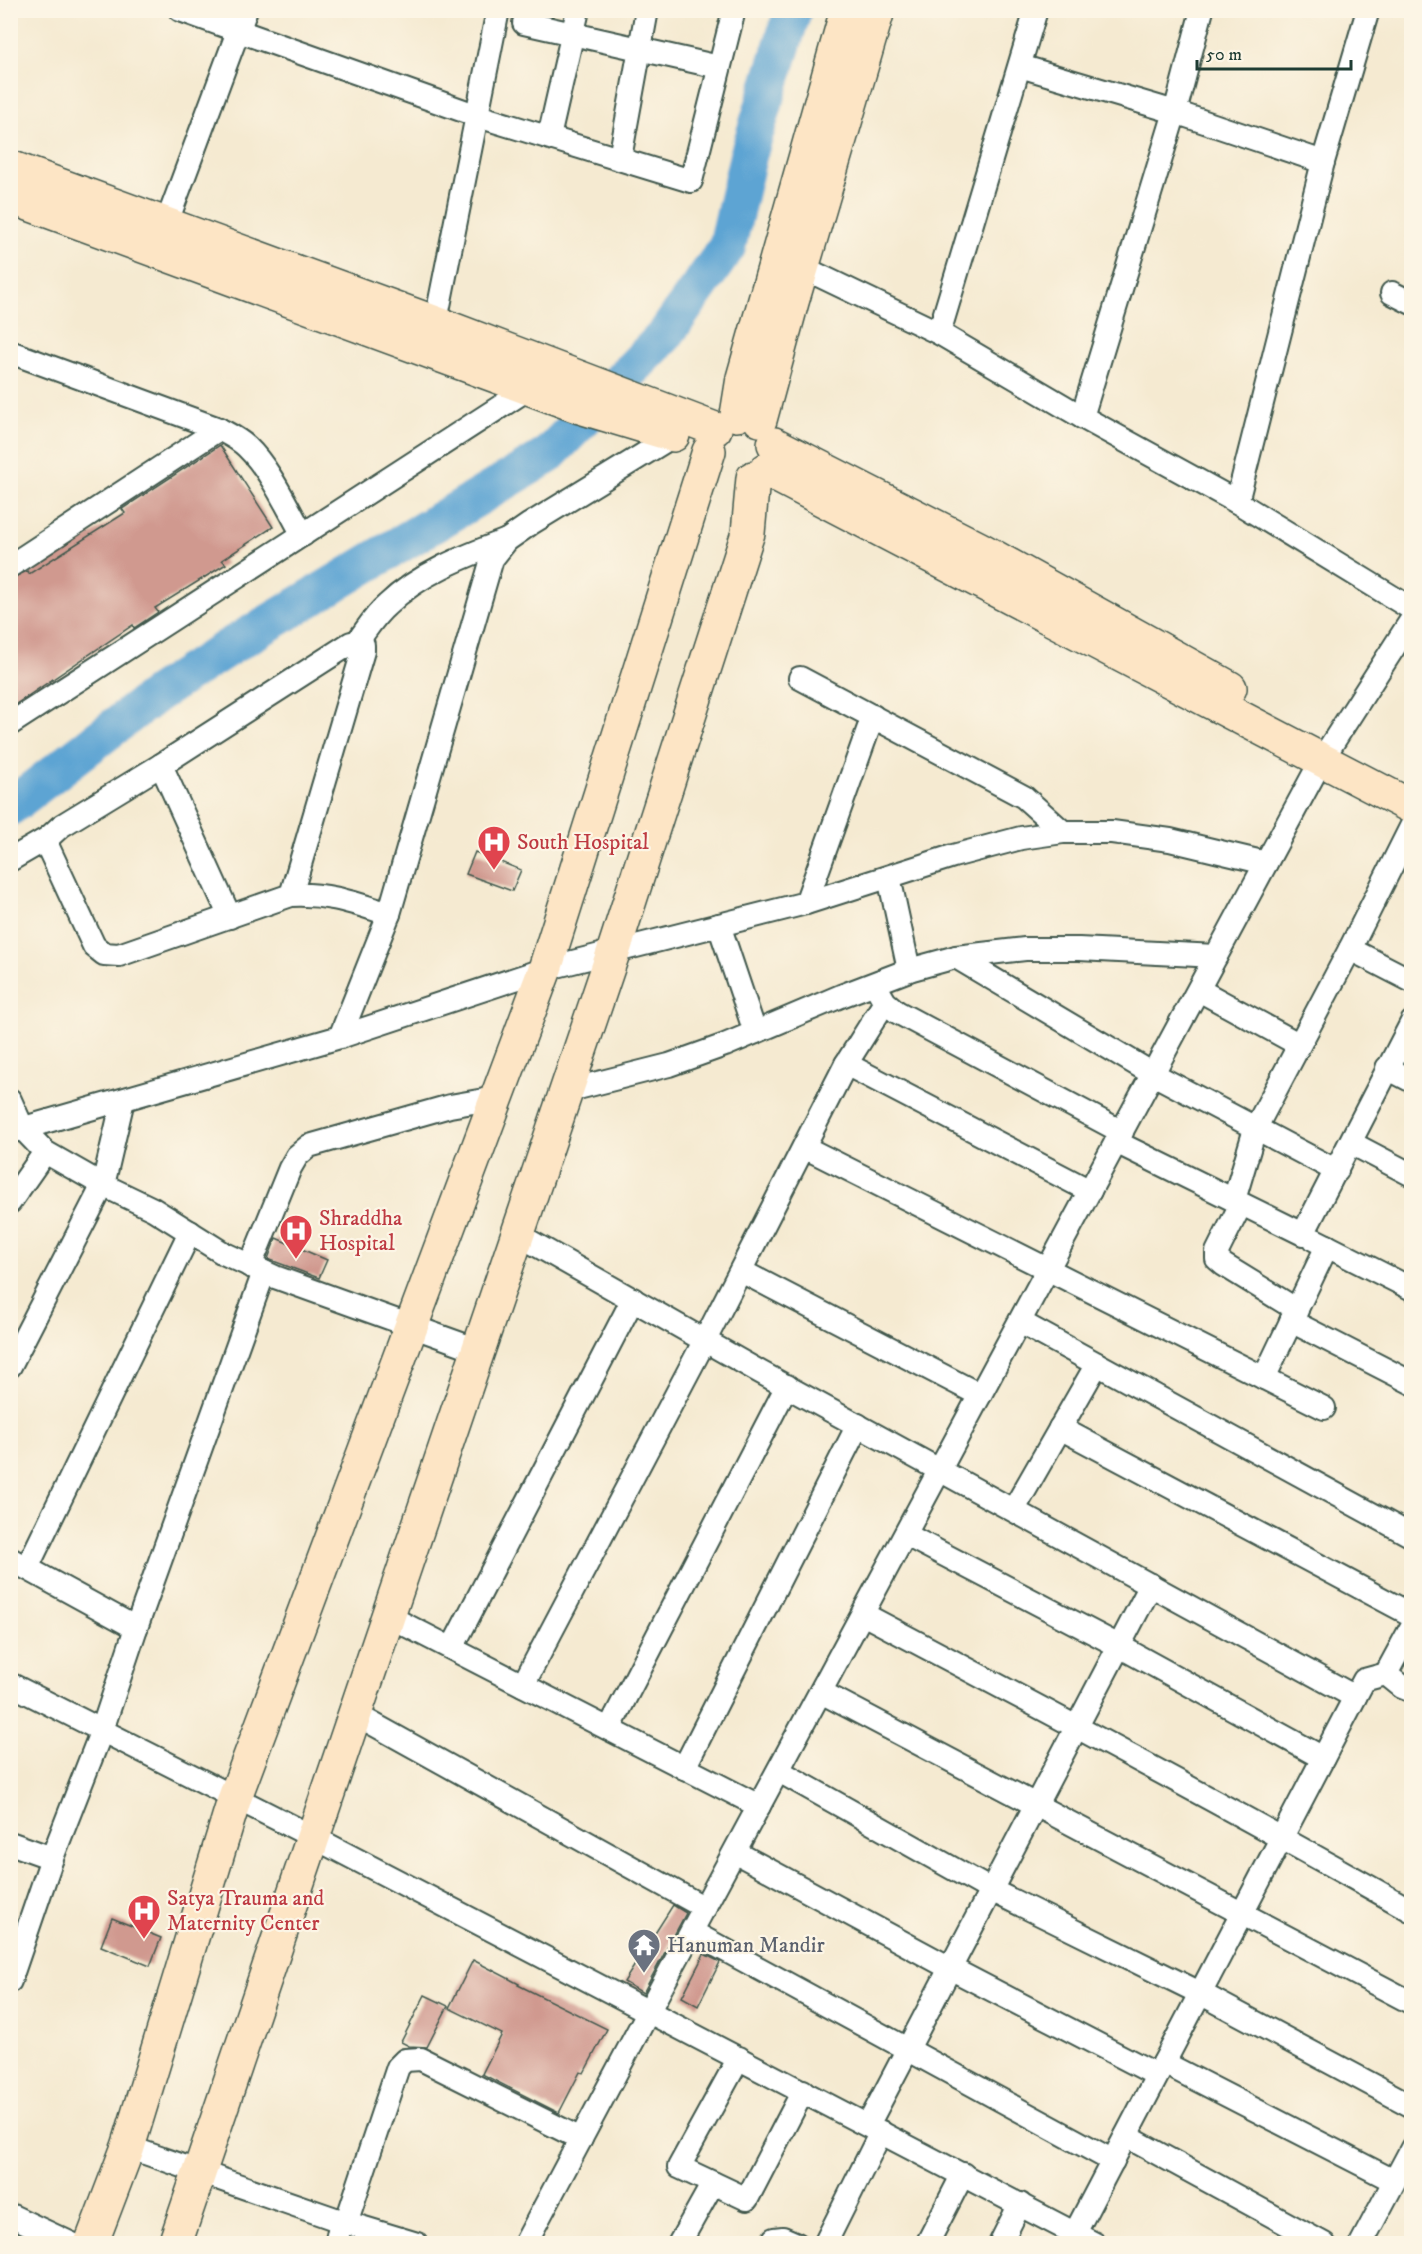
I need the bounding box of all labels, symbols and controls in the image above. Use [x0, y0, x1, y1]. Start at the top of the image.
scale bar [1197, 33, 1352, 71]
text: 50 m [1206, 44, 1242, 66]
hospital icon: South Hospital [476, 824, 512, 871]
place label: South Hospital [517, 829, 649, 856]
place label: Shraddha Hospital [319, 1205, 403, 1257]
hospital icon: Shraddha Hospital [278, 1213, 314, 1260]
place label: Satya Trauma and Maternity Center [167, 1885, 324, 1937]
hospital icon: Satya Trauma and Maternity Center [126, 1893, 162, 1940]
temple icon: Hanuman Mandir [626, 1927, 662, 1974]
place label: Hanuman Mandir [667, 1932, 825, 1959]

